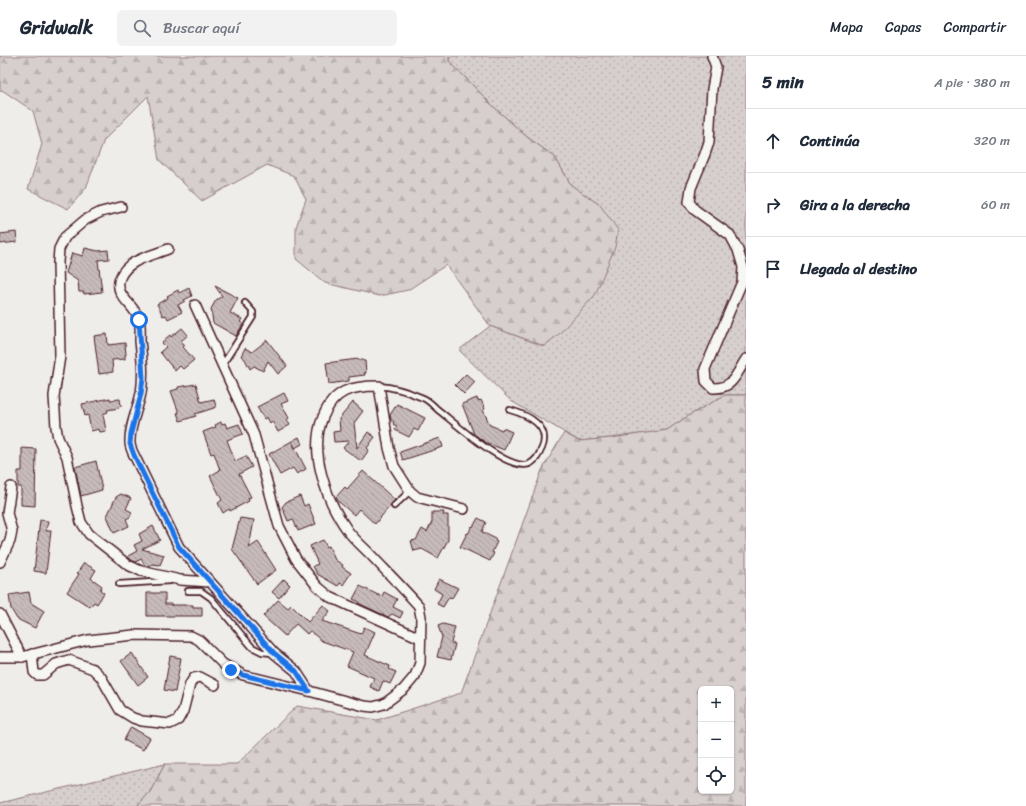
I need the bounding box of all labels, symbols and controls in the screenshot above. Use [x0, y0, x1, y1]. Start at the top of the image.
search box [117, 10, 397, 46]
text: Gridwalk [20, 11, 93, 44]
text: Buscar aquí [163, 15, 240, 41]
text: Mapa [830, 15, 863, 40]
text: Capas [885, 15, 922, 40]
text: Compartir [944, 15, 1006, 40]
icon: search [131, 17, 153, 39]
text: 5 min [762, 67, 804, 97]
text: A pie · 380 m [934, 71, 1010, 94]
text: Continúa [800, 128, 859, 154]
text: 320 m [974, 129, 1010, 152]
icon: ahead [762, 130, 784, 152]
text: Gira a la derecha [800, 192, 910, 218]
text: 60 m [981, 193, 1010, 216]
icon: right [762, 194, 784, 216]
text: Llegada al destino [800, 256, 917, 282]
icon: arrive [762, 258, 784, 280]
route start [130, 311, 148, 329]
route end [222, 661, 240, 679]
map controls [698, 686, 734, 794]
button: + [698, 686, 734, 722]
button: − [698, 722, 734, 758]
button: locate [698, 758, 734, 794]

